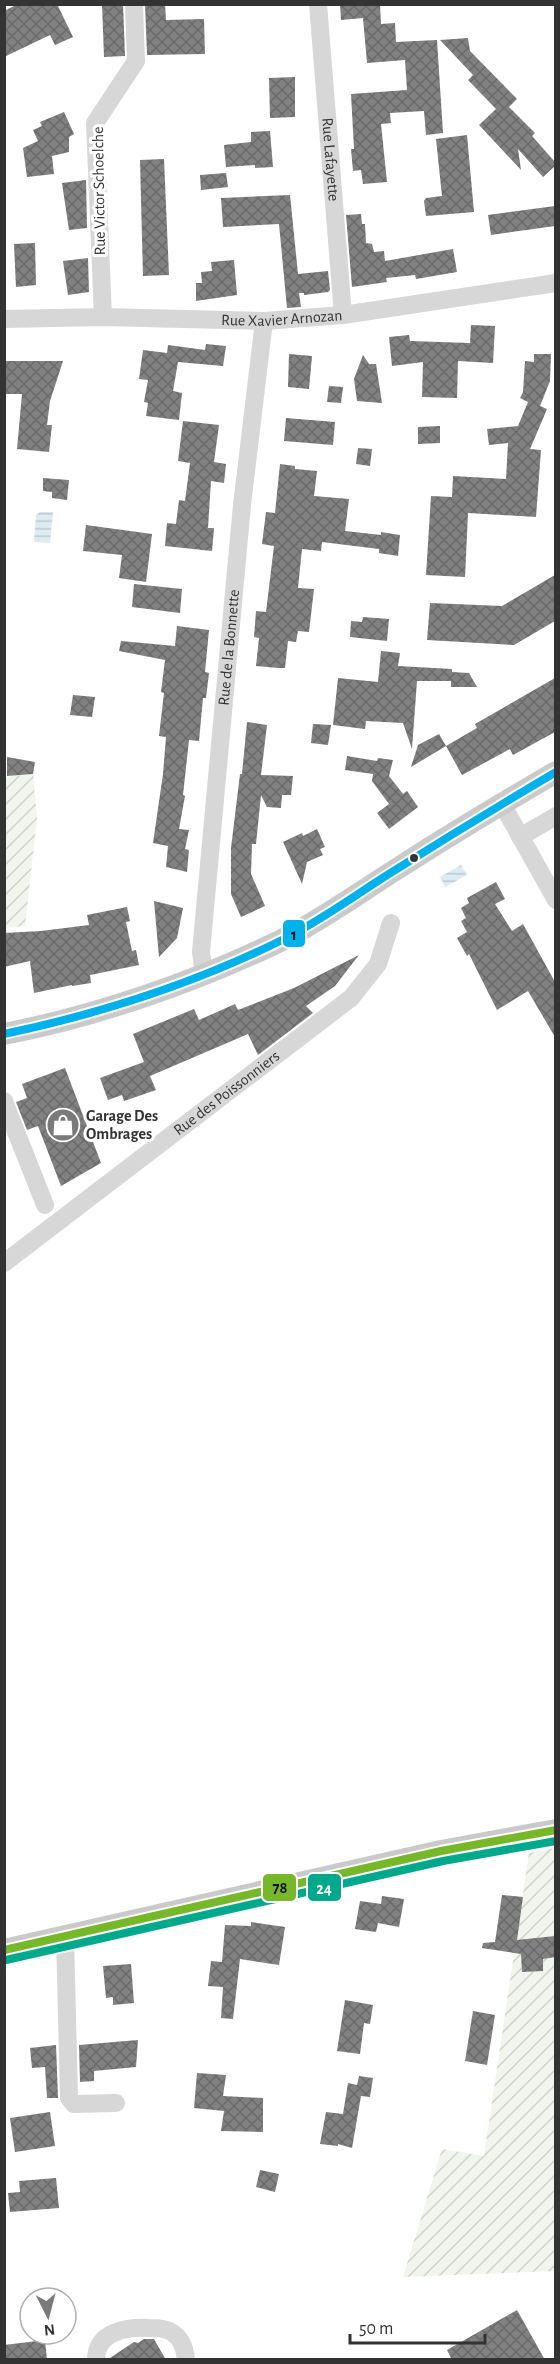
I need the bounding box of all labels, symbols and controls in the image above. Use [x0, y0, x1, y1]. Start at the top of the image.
street label: Rue Lafayette [319, 117, 342, 202]
street label: Rue Victor Schoelche [90, 126, 108, 256]
street label: Rue Xavier Arnozan [221, 307, 343, 329]
street label: Rue de la Bonnette [216, 589, 242, 706]
unlabelled marker [408, 852, 420, 864]
line badge: 1 [282, 919, 306, 948]
text: 1 [291, 927, 297, 943]
street label: Rue des Poissonniers [171, 1048, 283, 1138]
shop icon: Garage Des Ombrages [45, 1107, 81, 1143]
place label: Garage Des Ombrages [86, 1108, 158, 1142]
line badge: 78 [262, 1873, 297, 1902]
line badge: 24 [307, 1873, 342, 1902]
text: 78 [273, 1880, 288, 1896]
text: 24 [316, 1881, 332, 1897]
north arrow [18, 2286, 78, 2346]
scale bar [350, 2307, 485, 2345]
text: 50 m [359, 2320, 393, 2338]
text: N [43, 2321, 56, 2338]

